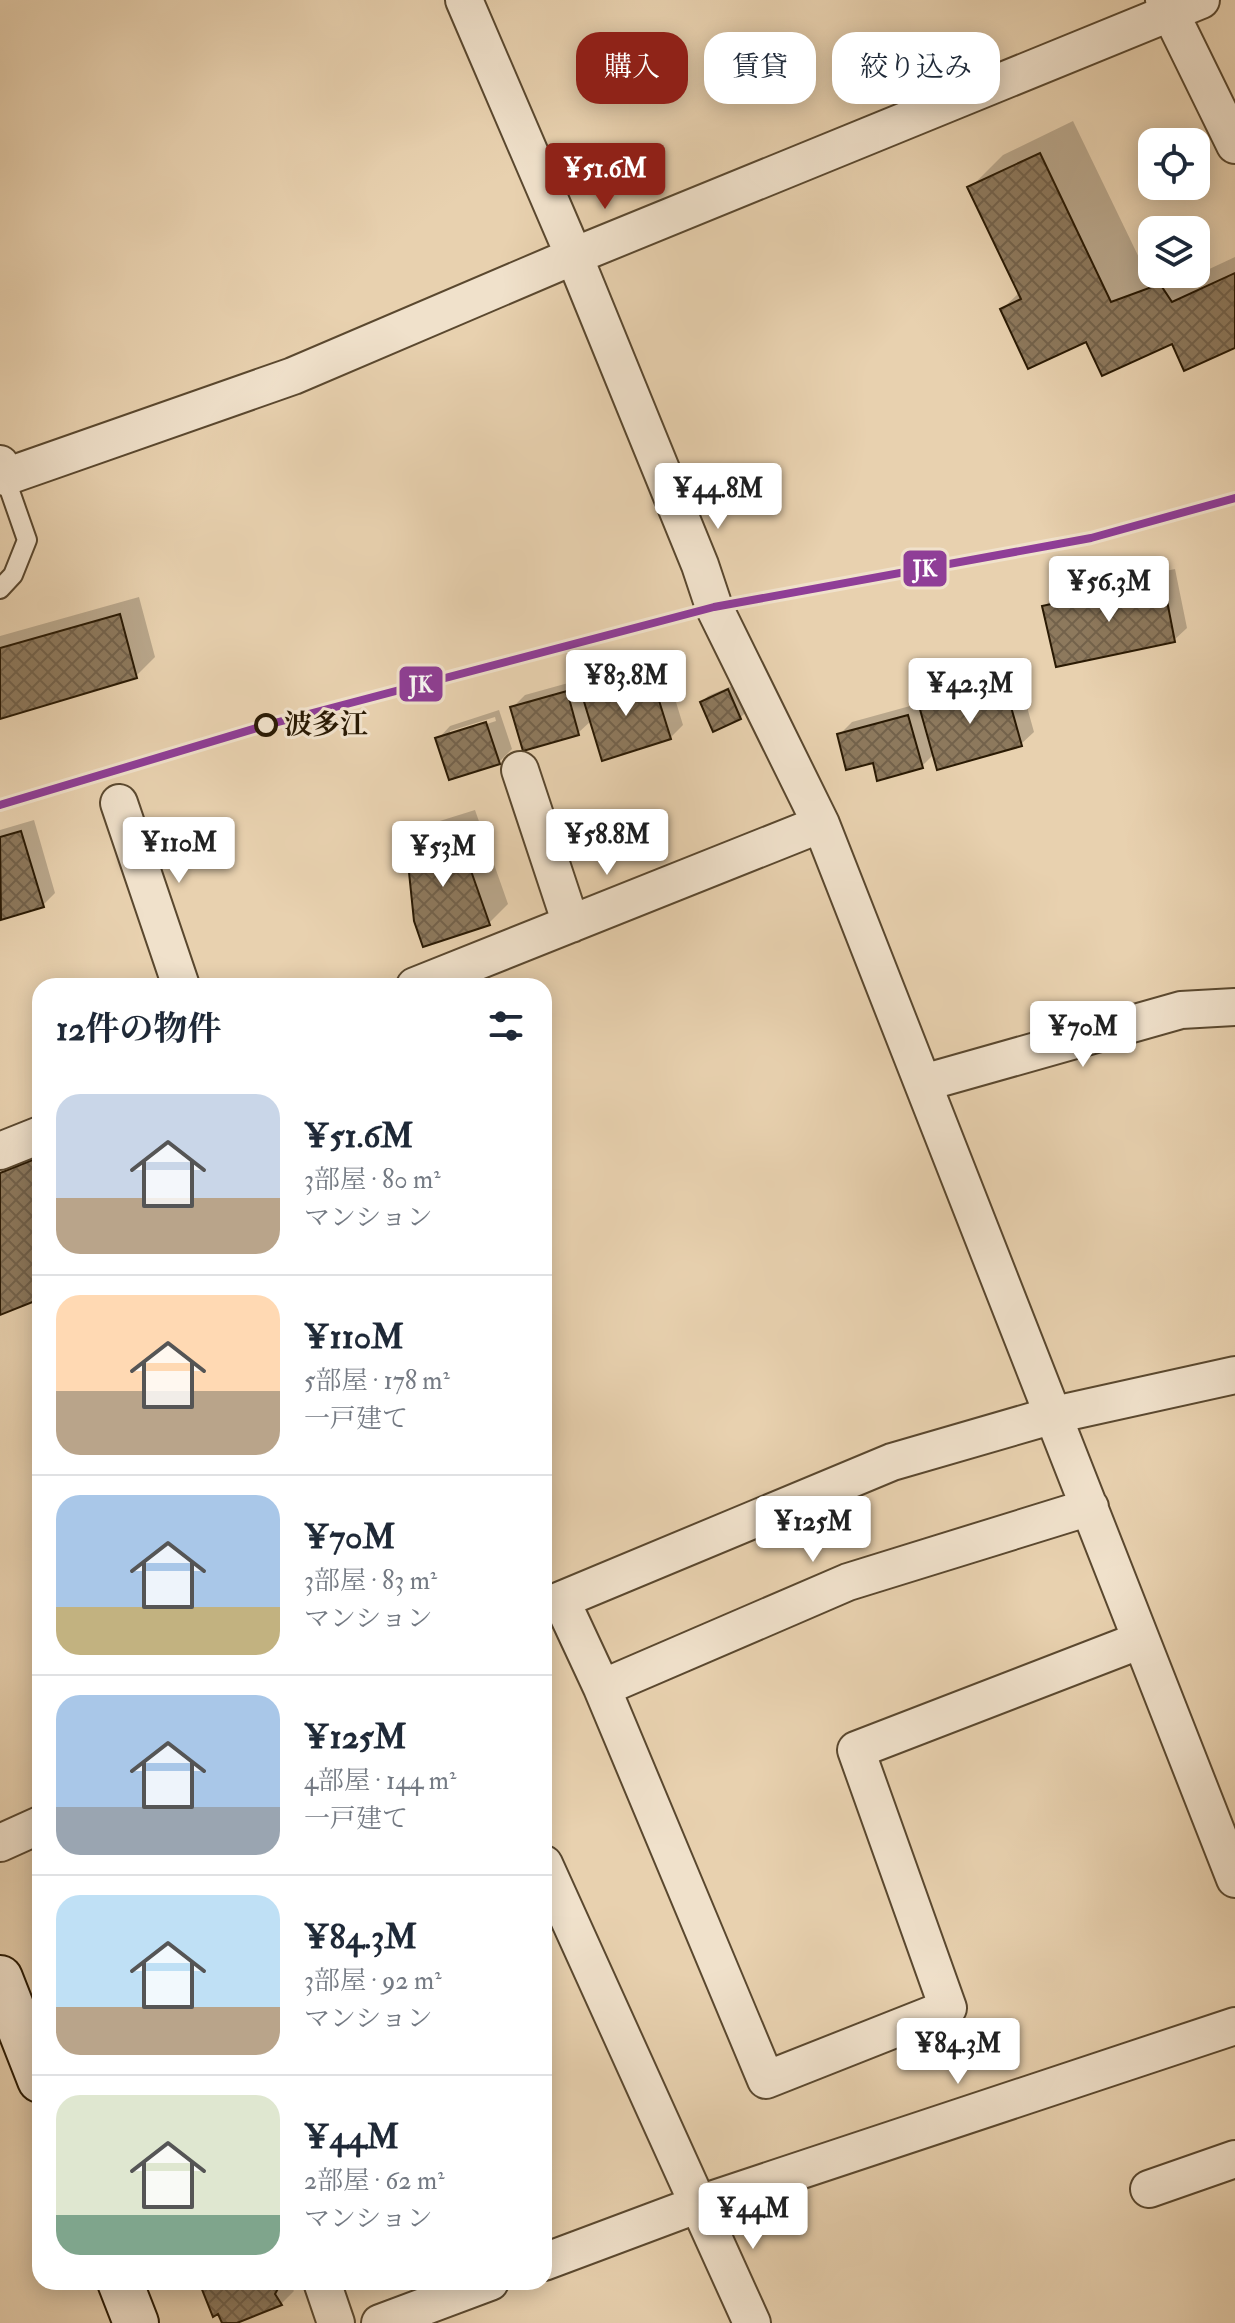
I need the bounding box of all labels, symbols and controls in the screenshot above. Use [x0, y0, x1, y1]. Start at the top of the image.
chip: 購入 [576, 32, 688, 104]
chip: 賃貸 [704, 32, 816, 104]
chip: 絞り込み [832, 32, 1000, 104]
map controls [1138, 128, 1210, 288]
button: locate [1138, 128, 1210, 200]
pin: ¥51.6M [540, 143, 670, 211]
text: ¥51.6M [563, 153, 647, 185]
button: layers [1138, 216, 1210, 288]
pin: ¥44.8M [653, 463, 783, 531]
text: ¥44.8M [673, 473, 763, 505]
line badge: JK [902, 549, 948, 588]
text: JK [912, 555, 938, 584]
pin: ¥56.3M [1044, 556, 1174, 624]
text: ¥56.3M [1067, 566, 1151, 598]
pin: ¥83.8M [561, 650, 691, 718]
pin: ¥42.3M [905, 658, 1035, 726]
text: ¥83.8M [584, 660, 668, 692]
line badge: JK [398, 665, 444, 703]
text: ¥42.3M [927, 668, 1013, 700]
text: JK [408, 671, 434, 700]
place label: 波多江 [284, 708, 368, 743]
marker: 波多江 [255, 714, 277, 736]
pin: ¥58.8M [542, 809, 672, 877]
pin: ¥110M [123, 817, 235, 885]
text: ¥58.8M [564, 819, 650, 851]
pin: ¥53M [396, 821, 490, 889]
text: ¥110M [141, 827, 217, 859]
text: ¥53M [410, 831, 476, 863]
pin: ¥70M [1036, 1001, 1130, 1069]
icon: filters [484, 1004, 528, 1048]
text: 12件の物件 [56, 1008, 221, 1051]
text: ¥70M [1048, 1011, 1118, 1043]
text: ¥51.6M [304, 1115, 413, 1158]
icon: home [120, 1126, 216, 1222]
text: 3部屋 · 80 m² [304, 1164, 441, 1196]
text: マンション [304, 1202, 433, 1234]
text: ¥110M [304, 1316, 404, 1359]
icon: home [120, 1327, 216, 1423]
text: 5部屋 · 178 m² [304, 1365, 450, 1397]
text: 一戸建て [304, 1403, 408, 1435]
pin: ¥125M [757, 1496, 869, 1564]
text: ¥125M [774, 1506, 852, 1538]
text: ¥70M [304, 1516, 395, 1559]
icon: home [120, 1527, 216, 1623]
text: 3部屋 · 83 m² [304, 1565, 437, 1597]
text: マンション [304, 1603, 433, 1635]
text: ¥125M [304, 1716, 407, 1759]
icon: home [120, 1727, 216, 1823]
text: 4部屋 · 144 m² [304, 1765, 456, 1797]
text: 一戸建て [304, 1803, 408, 1835]
text: ¥84.3M [304, 1916, 417, 1959]
icon: home [120, 1927, 216, 2023]
text: 3部屋 · 92 m² [304, 1965, 442, 1997]
text: マンション [304, 2003, 433, 2035]
pin: ¥84.3M [893, 2018, 1023, 2086]
text: ¥84.3M [915, 2028, 1001, 2060]
text: ¥44M [304, 2116, 399, 2159]
icon: home [120, 2127, 216, 2223]
text: 2部屋 · 62 m² [304, 2165, 444, 2197]
pin: ¥44M [706, 2183, 800, 2251]
text: ¥44M [717, 2193, 789, 2225]
text: マンション [304, 2203, 433, 2235]

